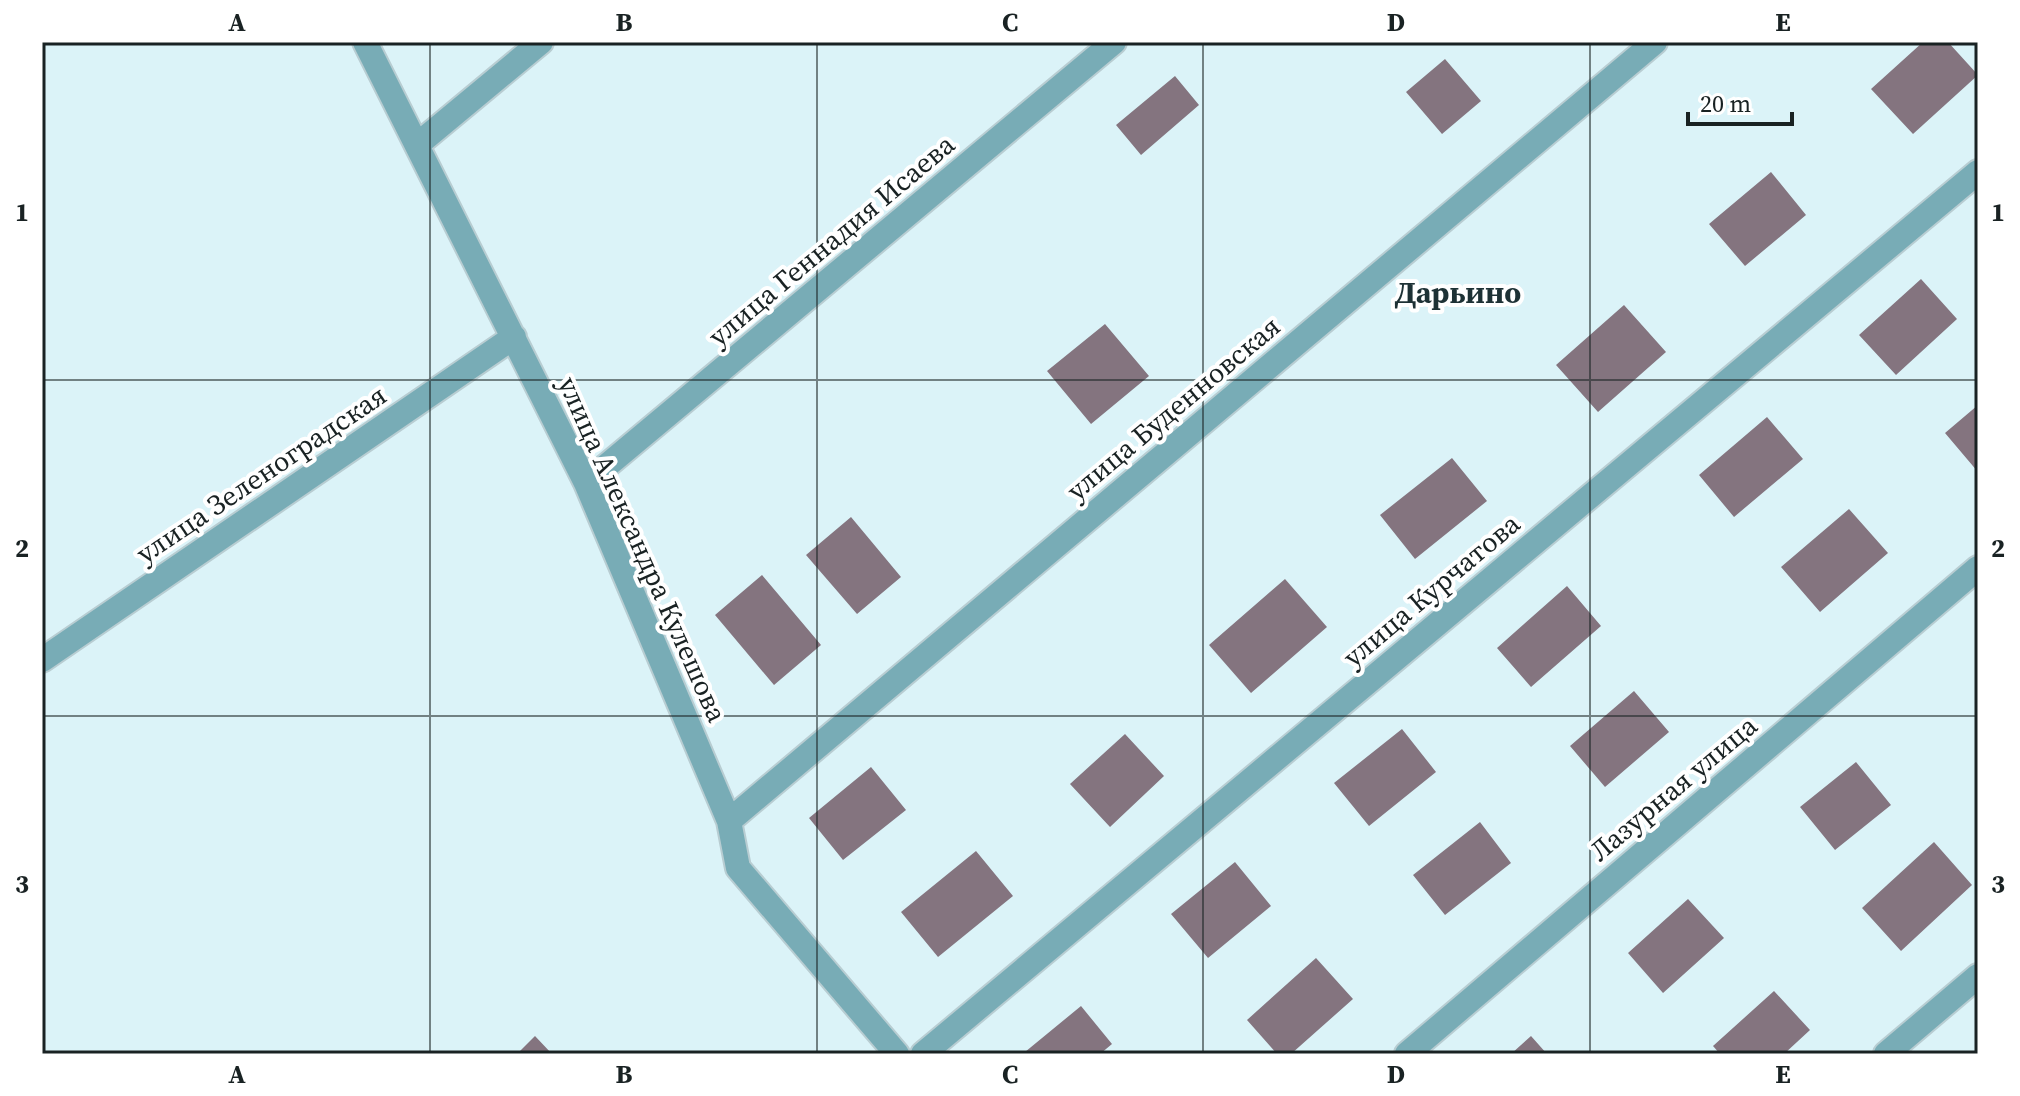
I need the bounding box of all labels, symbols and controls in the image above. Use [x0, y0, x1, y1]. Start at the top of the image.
text: A [228, 4, 246, 40]
text: B [616, 4, 633, 40]
text: C [1002, 4, 1018, 40]
text: D [1387, 4, 1405, 40]
text: E [1775, 4, 1791, 40]
scale bar [1688, 76, 1792, 126]
text: 20 m [1700, 87, 1751, 120]
street label: улица Геннадия Исаева [700, 125, 963, 355]
text: 1 [15, 194, 29, 230]
text: 1 [1991, 194, 2005, 230]
district label: Дарьино [1395, 272, 1521, 313]
street label: улица Буденновская [1058, 307, 1288, 509]
street label: улица Александра Кулешова [549, 370, 737, 729]
street label: улица Зеленоградская [128, 376, 394, 572]
street label: улица Курчатова [1334, 504, 1528, 675]
text: 2 [15, 530, 29, 566]
text: 2 [1991, 530, 2005, 566]
street label: Лазурная улица [1581, 706, 1765, 869]
text: 3 [15, 866, 29, 902]
text: 3 [1991, 866, 2005, 902]
text: A [228, 1056, 246, 1092]
text: B [616, 1056, 633, 1092]
text: C [1002, 1056, 1018, 1092]
text: D [1387, 1056, 1405, 1092]
text: E [1775, 1056, 1791, 1092]

